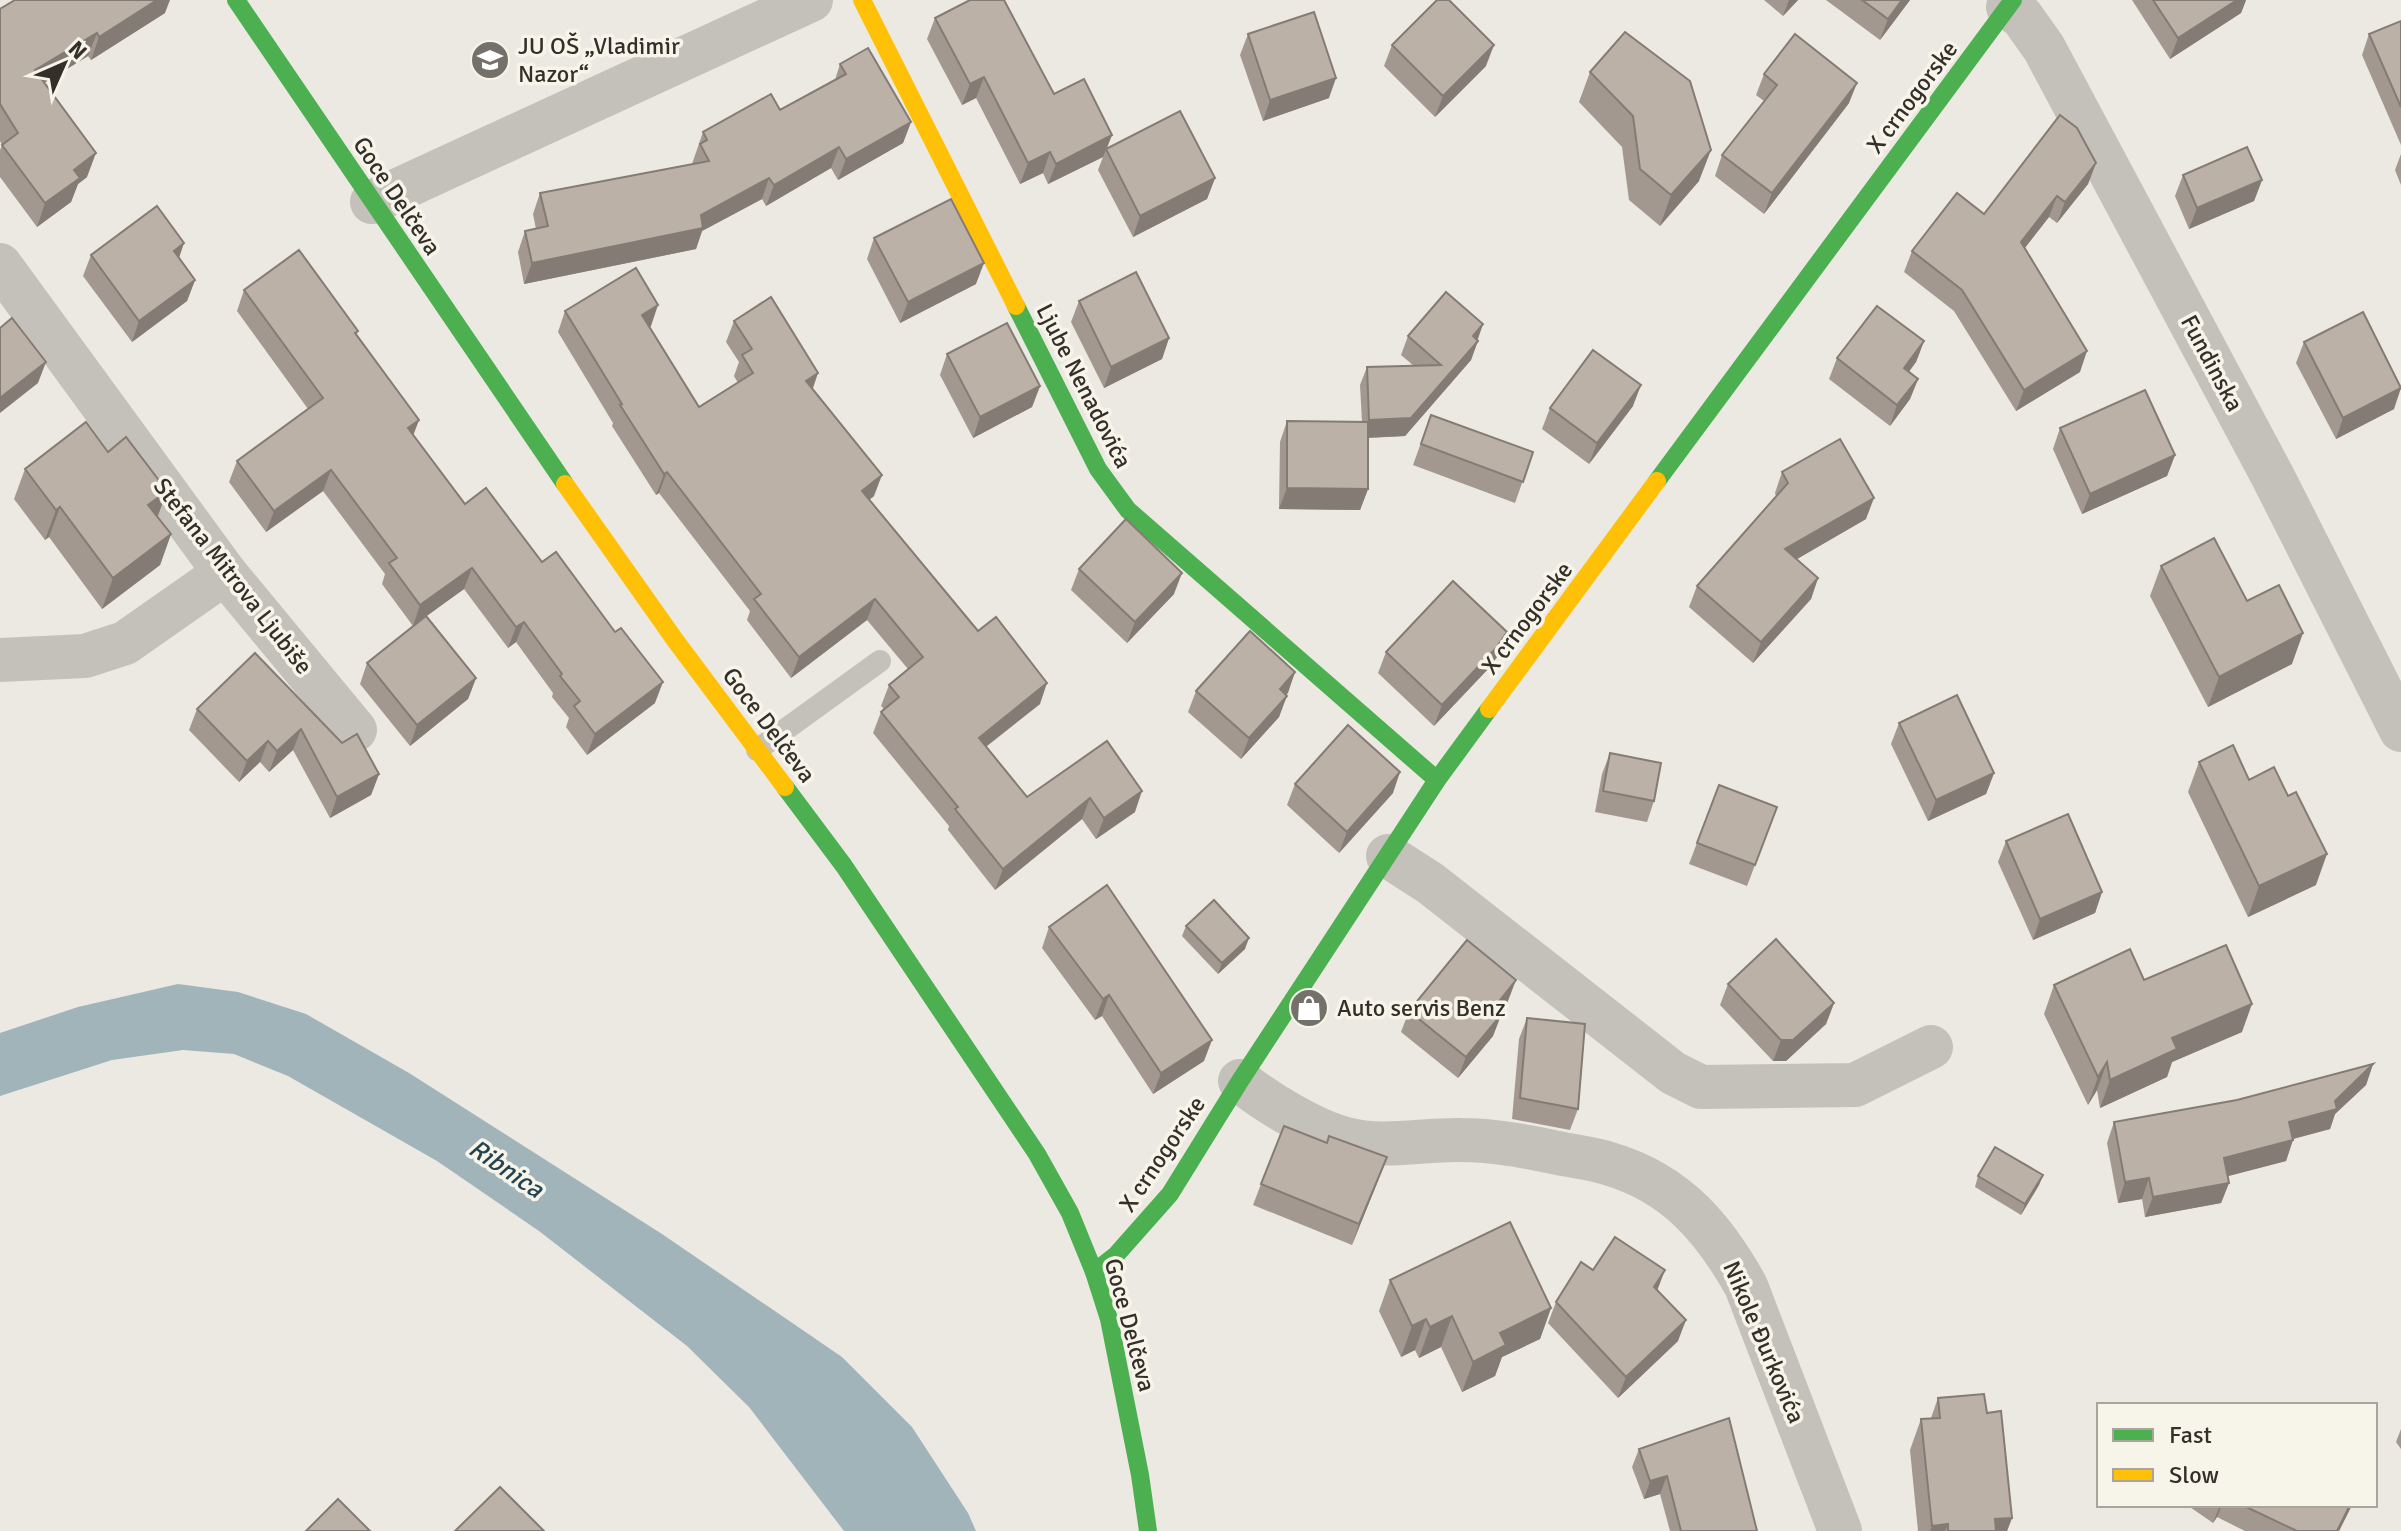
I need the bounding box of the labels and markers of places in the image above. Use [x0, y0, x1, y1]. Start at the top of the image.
place label: JU OŠ „Vladimir Nazor“ [518, 31, 680, 89]
school or university icon: JU OŠ „Vladimir Nazor“ [469, 39, 511, 81]
shop icon: Auto servis Benz [1288, 987, 1330, 1029]
place label: Auto servis Benz [1337, 993, 1506, 1023]

